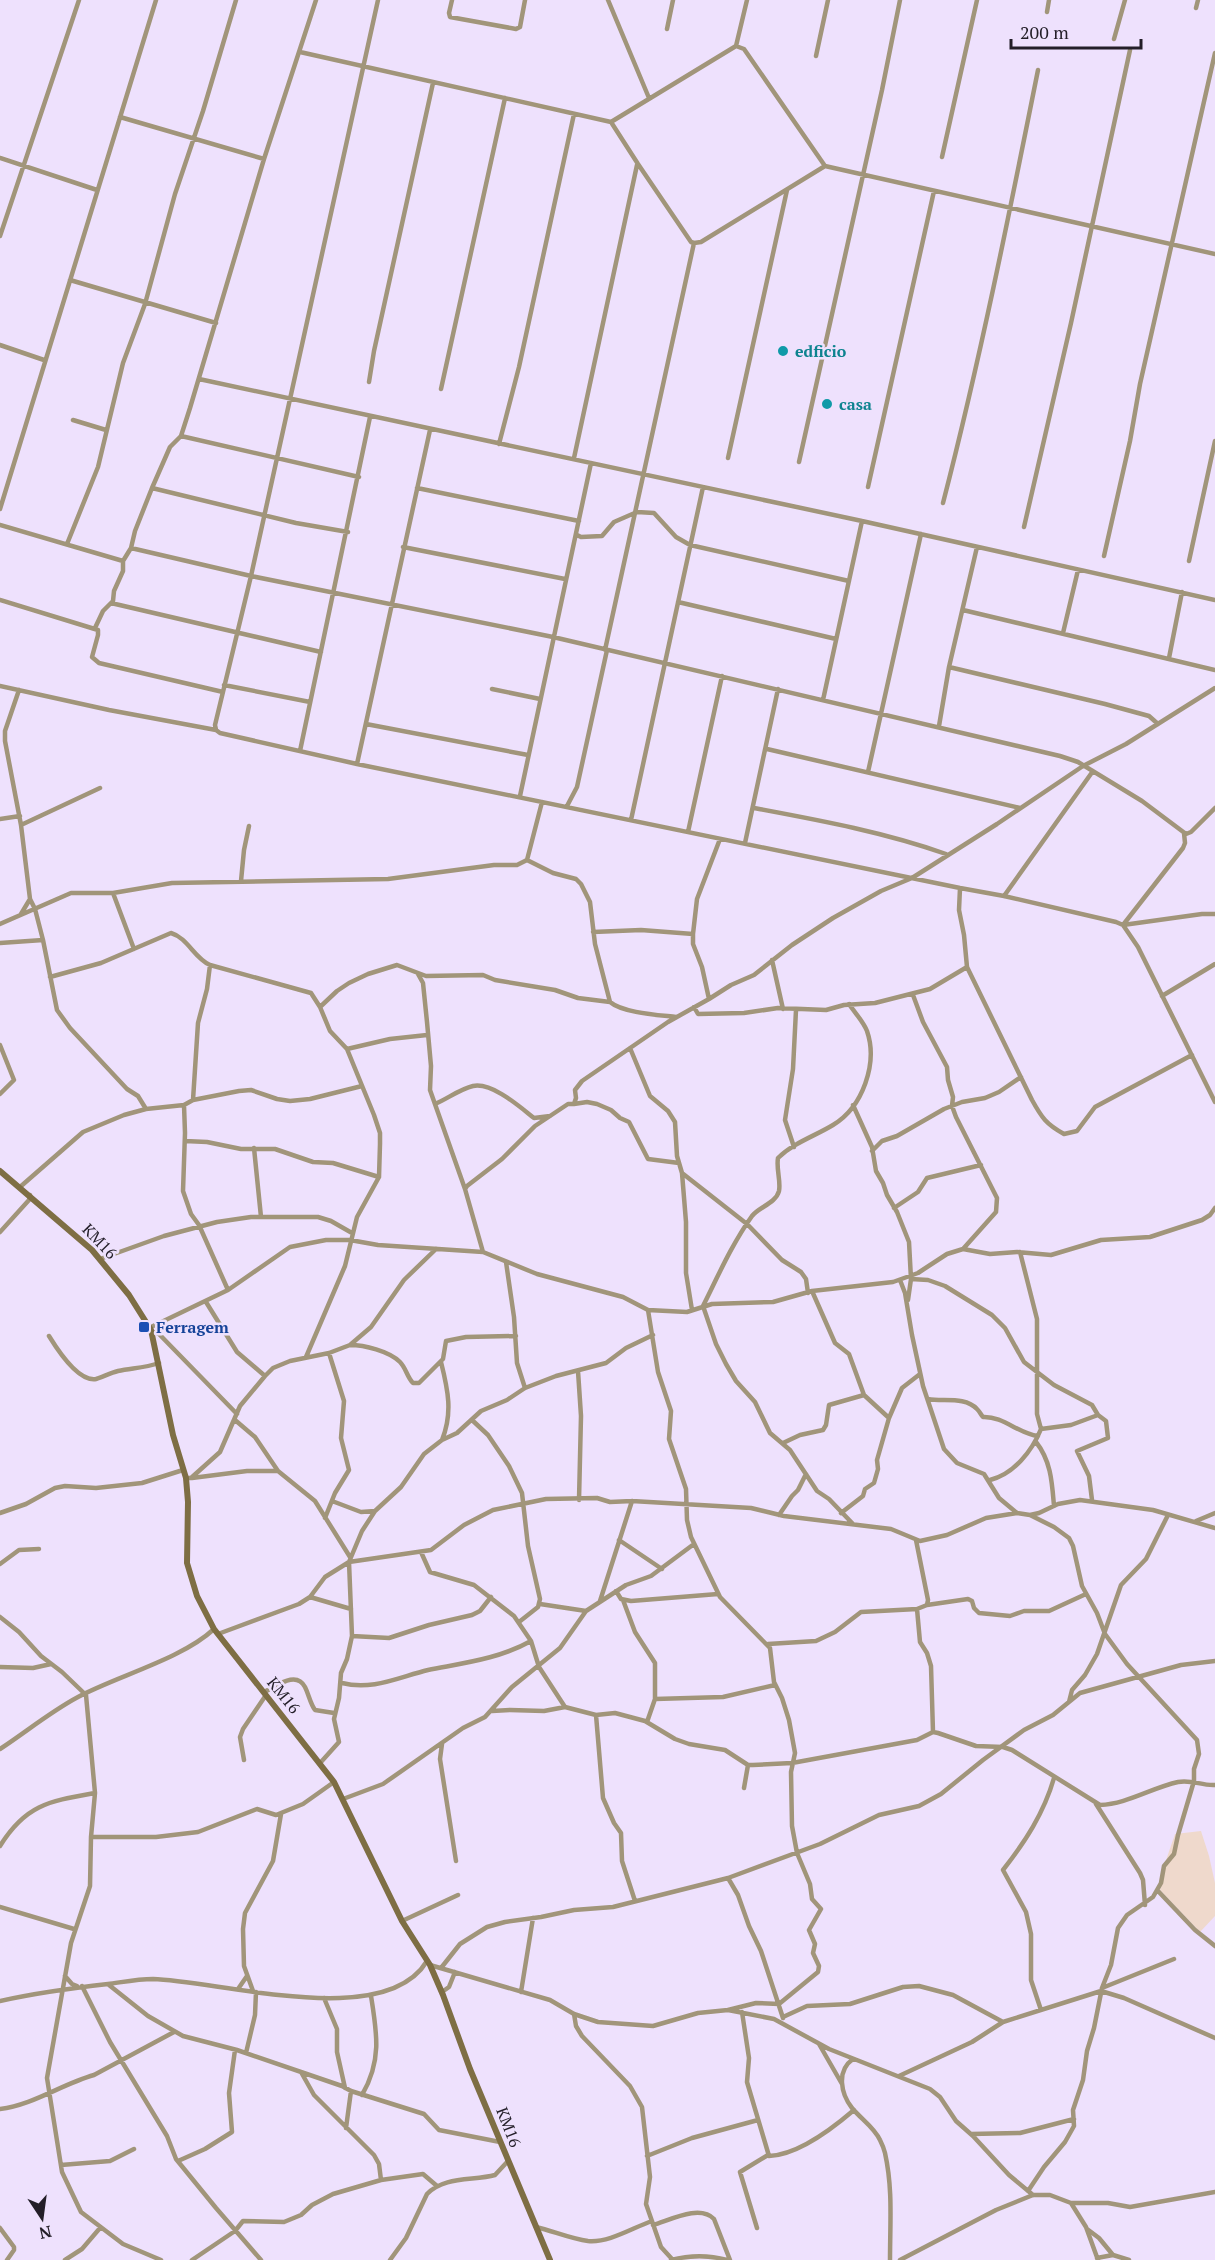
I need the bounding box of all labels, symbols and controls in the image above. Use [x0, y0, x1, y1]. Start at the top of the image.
scale bar [1011, 12, 1142, 50]
text: 200 m [1020, 20, 1069, 44]
place label: edficio [795, 340, 847, 362]
marker: edficio [776, 344, 790, 358]
place label: casa [839, 393, 872, 415]
marker: casa [820, 397, 834, 411]
street label: KM16 [78, 1219, 123, 1264]
place label: Ferragem [156, 1316, 229, 1338]
marker: Ferragem [137, 1320, 151, 1334]
street label: KM16 [262, 1672, 306, 1718]
street label: KM16 [491, 2104, 527, 2151]
north arrow [12, 2188, 72, 2248]
text: N [37, 2221, 54, 2245]

